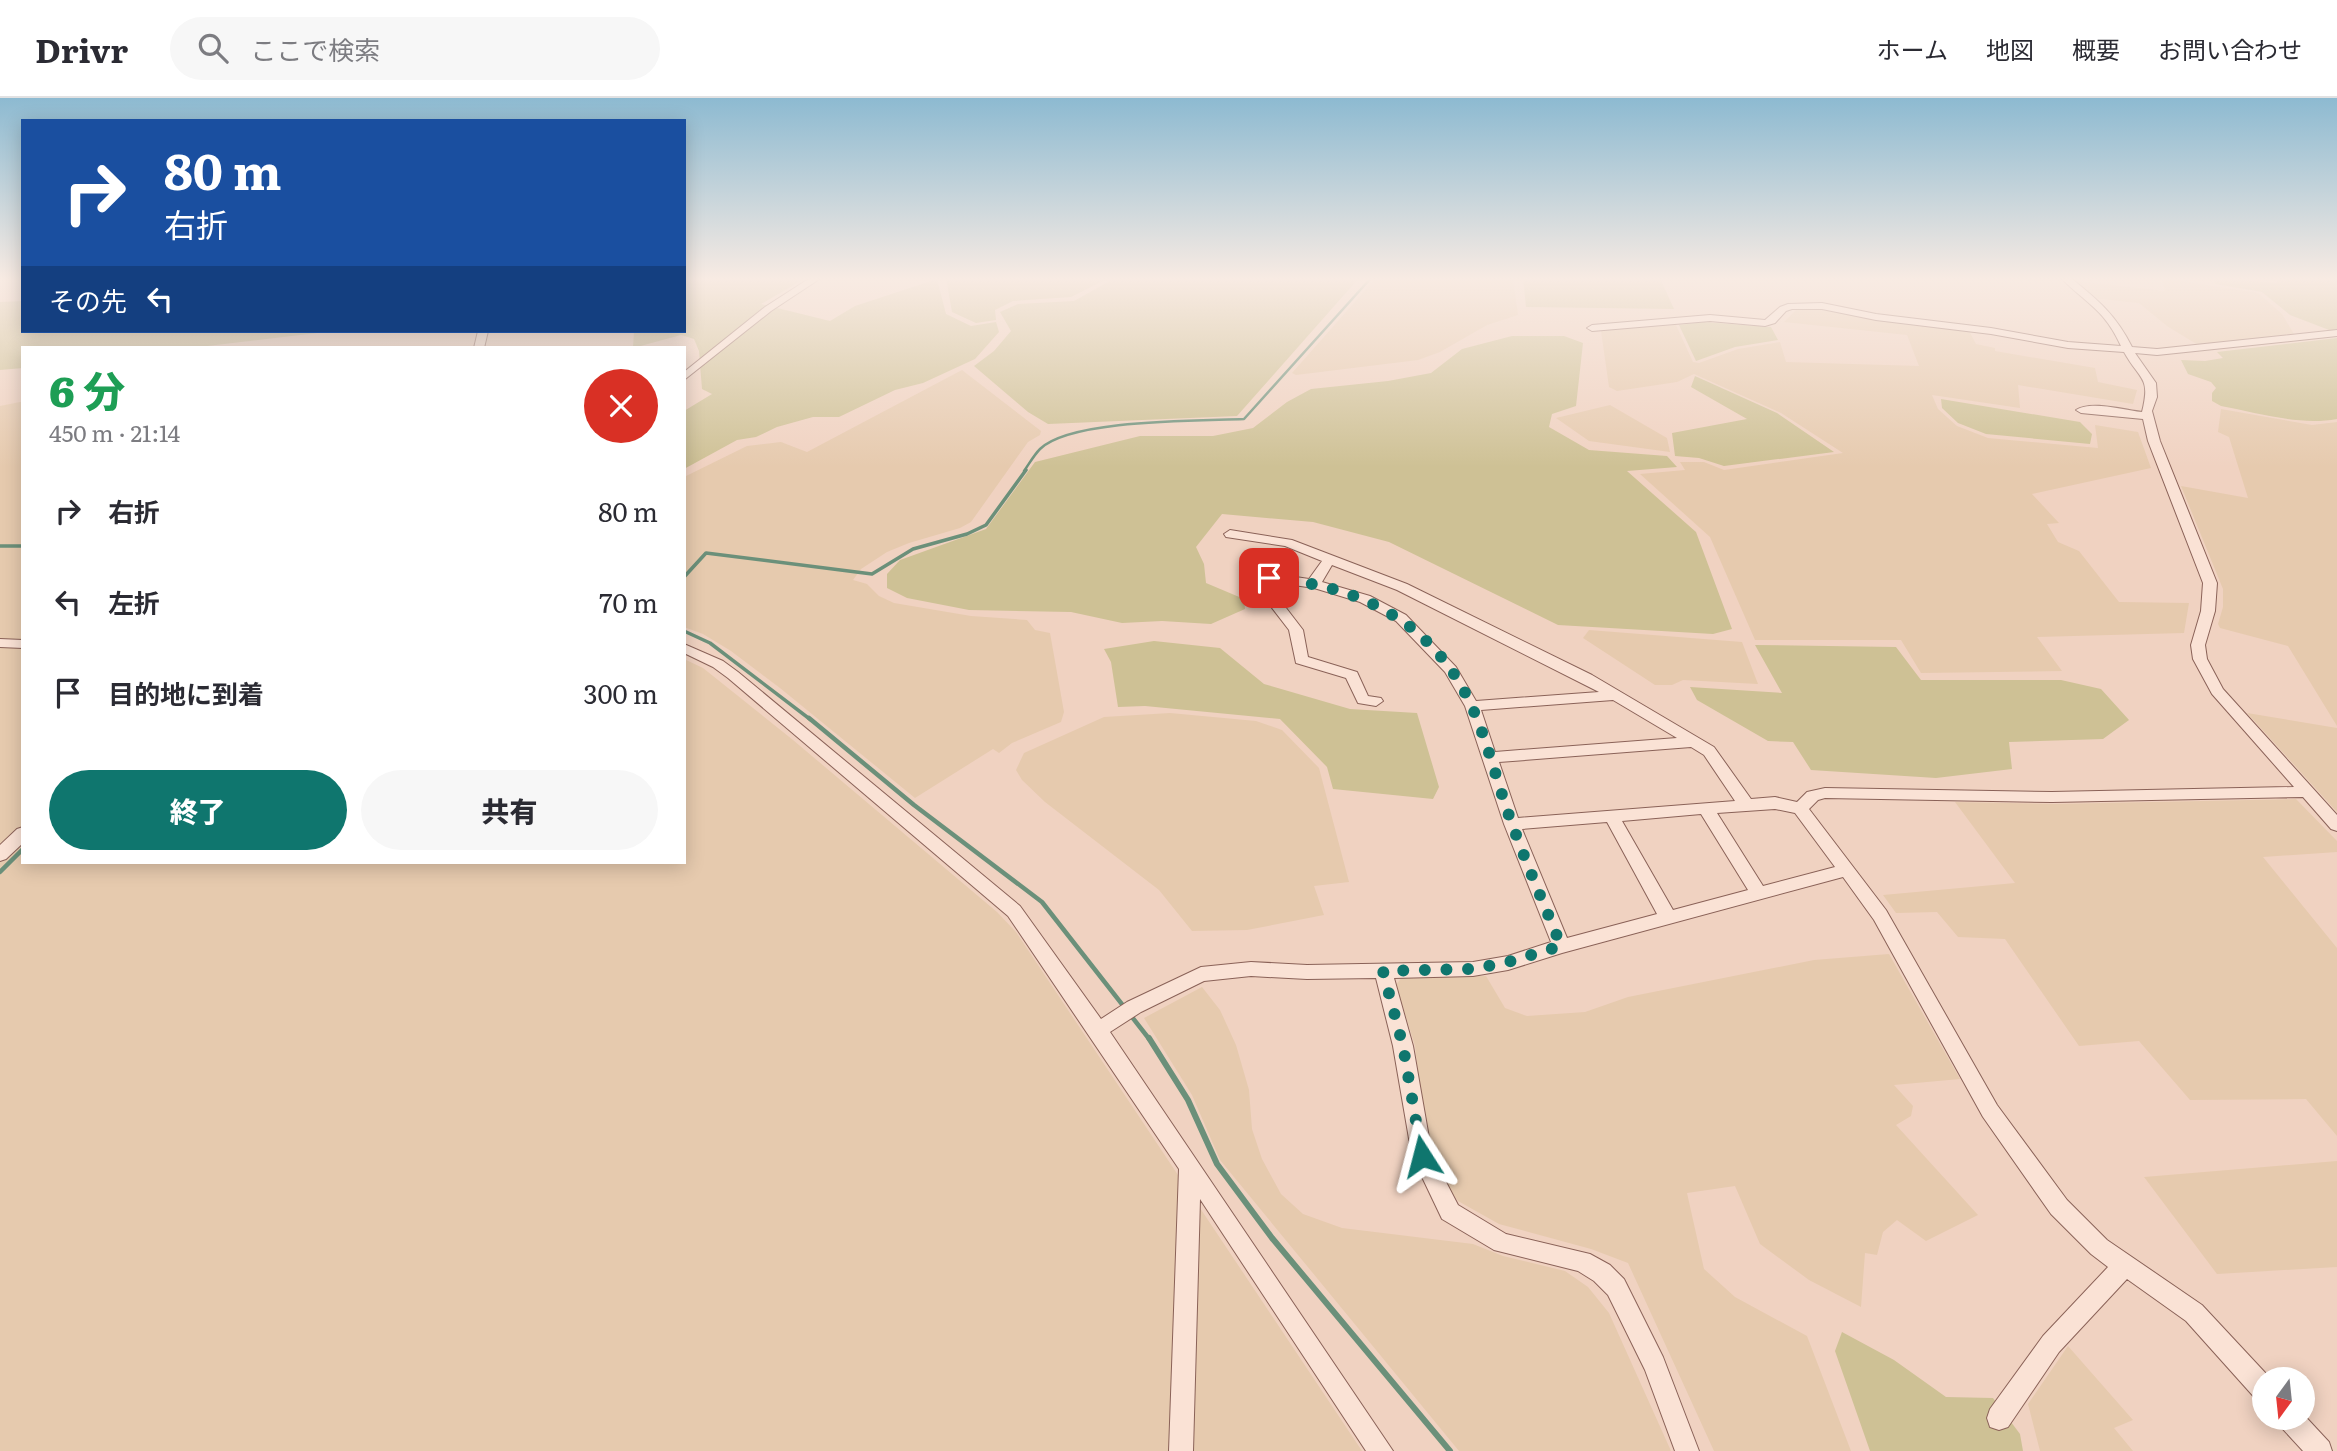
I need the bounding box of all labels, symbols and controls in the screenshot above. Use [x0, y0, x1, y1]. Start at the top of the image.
search box [170, 17, 660, 80]
text: Drivr [35, 24, 128, 73]
icon: search [194, 29, 232, 67]
text: ここで検索 [250, 29, 380, 68]
text: ホーム [1877, 31, 1948, 66]
text: 地図 [1986, 31, 2034, 66]
text: 概要 [2072, 31, 2120, 66]
text: お問い合わせ [2158, 31, 2302, 66]
text: 80 m [164, 132, 282, 205]
icon: right [49, 147, 140, 238]
text: 右折 [164, 199, 228, 247]
text: その先 [49, 280, 127, 319]
icon: left [141, 280, 179, 318]
text: 6 分 [49, 358, 125, 420]
button: close [584, 369, 658, 443]
text: 450 m · 21:14 [49, 415, 180, 449]
text: 右折 [108, 491, 160, 530]
text: 80 m [598, 491, 658, 530]
icon: right [49, 492, 87, 530]
pin [1239, 548, 1299, 608]
icon: arrive [1250, 559, 1288, 597]
text: 左折 [108, 582, 160, 621]
text: 70 m [599, 582, 658, 621]
icon: left [49, 583, 87, 621]
text: 目的地に到着 [108, 673, 264, 712]
text: 300 m [583, 673, 658, 712]
icon: arrive [49, 674, 87, 712]
button: 終了 [49, 770, 347, 850]
button: 共有 [361, 770, 658, 850]
position arrow [1385, 1119, 1459, 1193]
north arrow [2252, 1367, 2315, 1430]
map controls [2252, 1367, 2315, 1430]

